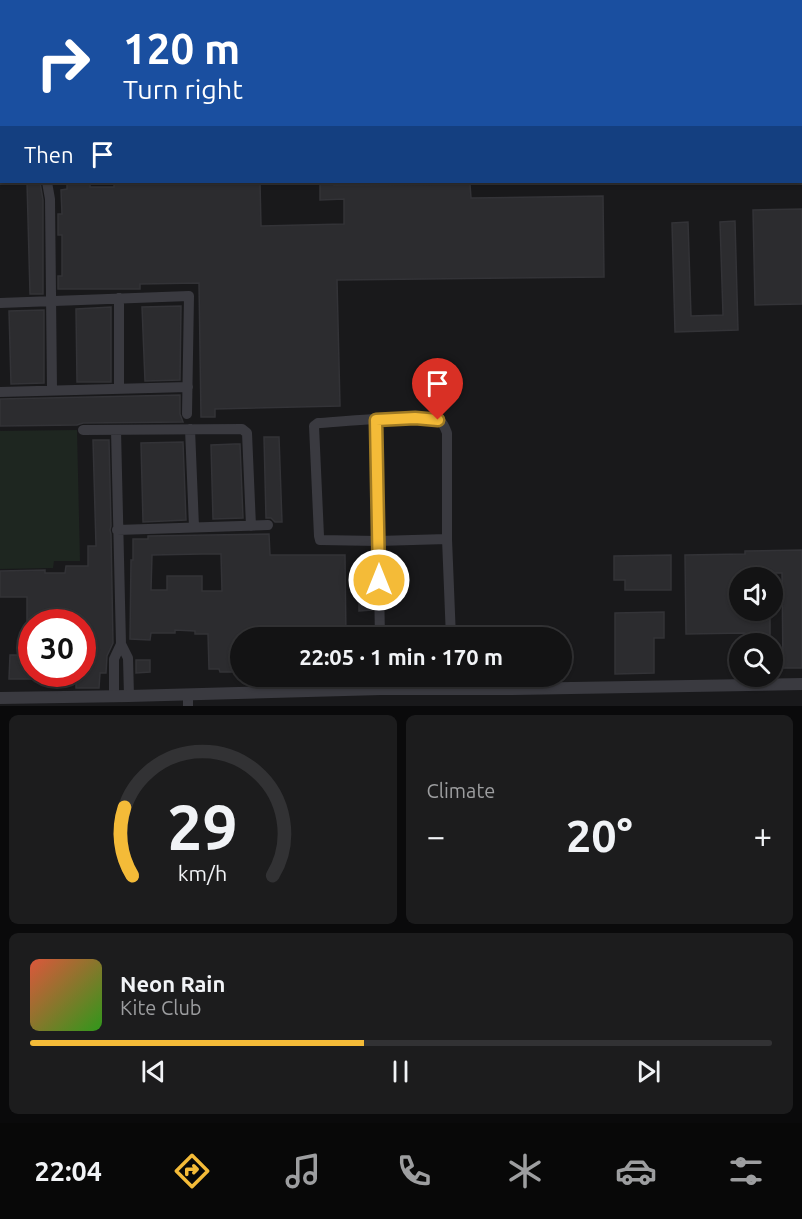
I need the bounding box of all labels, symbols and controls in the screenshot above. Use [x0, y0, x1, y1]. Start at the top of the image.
icon: right [24, 24, 102, 102]
text: 120 m [123, 25, 240, 72]
text: Turn right [123, 74, 243, 104]
icon: arrive [86, 138, 119, 171]
text: Then [24, 142, 74, 167]
pin [412, 358, 463, 420]
icon: arrive [421, 367, 454, 400]
position arrow [347, 548, 411, 612]
map controls [729, 567, 783, 687]
button: sound [729, 567, 783, 621]
speed limit sign: 30 [18, 609, 96, 687]
button: search [729, 633, 783, 687]
text: 22:05 · 1 min · 170 m [299, 644, 503, 669]
text: Climate [427, 779, 495, 802]
text: 29 [168, 792, 238, 862]
text: 20° [566, 810, 633, 861]
text: − [427, 817, 445, 854]
text: + [753, 817, 772, 854]
text: km/h [178, 862, 227, 886]
text: Neon Rain [120, 971, 225, 996]
text: Kite Club [120, 996, 202, 1019]
icon: previous [137, 1055, 170, 1088]
icon: pause [384, 1055, 417, 1088]
icon: next [632, 1055, 665, 1088]
icon: directions [171, 1150, 213, 1192]
icon: music [282, 1150, 324, 1192]
icon: phone [393, 1150, 435, 1192]
icon: climate [504, 1150, 546, 1192]
icon: car [615, 1150, 657, 1192]
icon: filters [725, 1150, 767, 1192]
text: 22:04 [34, 1156, 102, 1186]

